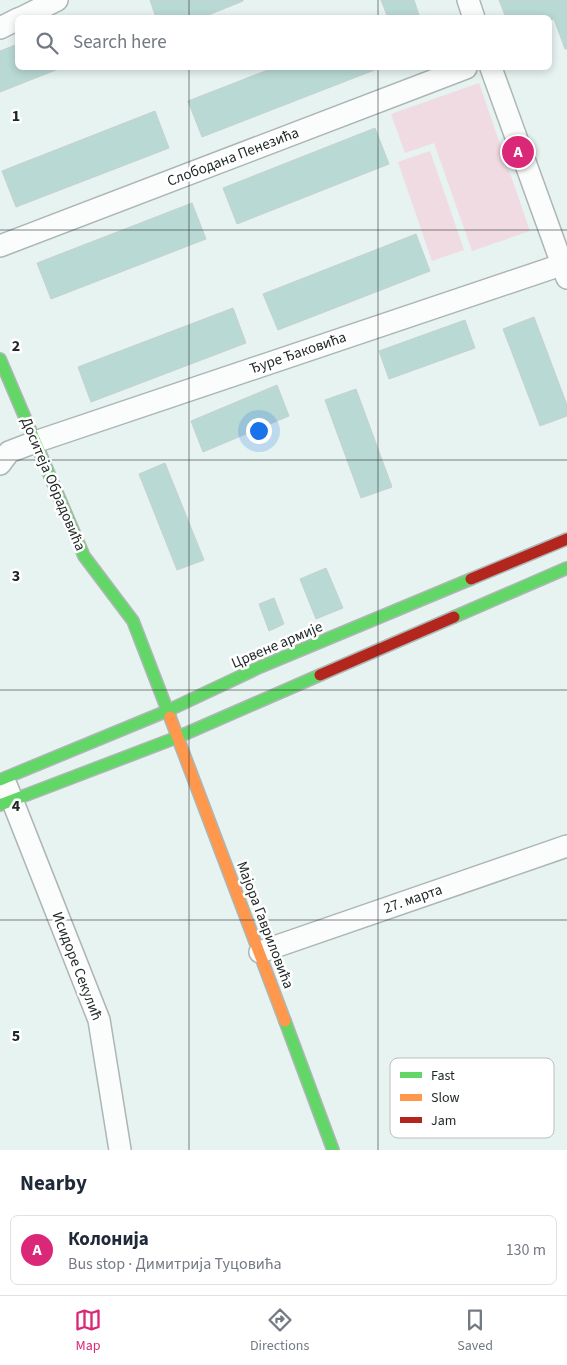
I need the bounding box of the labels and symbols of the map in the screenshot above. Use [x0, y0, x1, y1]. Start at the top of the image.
text: 1 [12, 105, 20, 127]
street label: Слободана Пенезића [164, 122, 302, 192]
pin: A [502, 133, 534, 171]
street label: Ђуре Ђаковића [247, 327, 349, 379]
text: 2 [12, 335, 20, 357]
street label: Доситеја Обрадовића [15, 414, 91, 554]
your location [246, 418, 272, 444]
text: 3 [12, 565, 20, 587]
street label: Црвене армије [228, 616, 326, 674]
text: 4 [12, 795, 21, 817]
street label: Мајора Гавриловића [231, 858, 299, 992]
street label: 27. марта [381, 879, 445, 919]
street label: Исидоре Секулић [47, 909, 107, 1023]
text: 5 [12, 1025, 20, 1047]
legend [390, 1058, 554, 1138]
text: Fast [431, 1066, 455, 1086]
text: Slow [431, 1088, 460, 1108]
text: Jam [431, 1111, 456, 1131]

